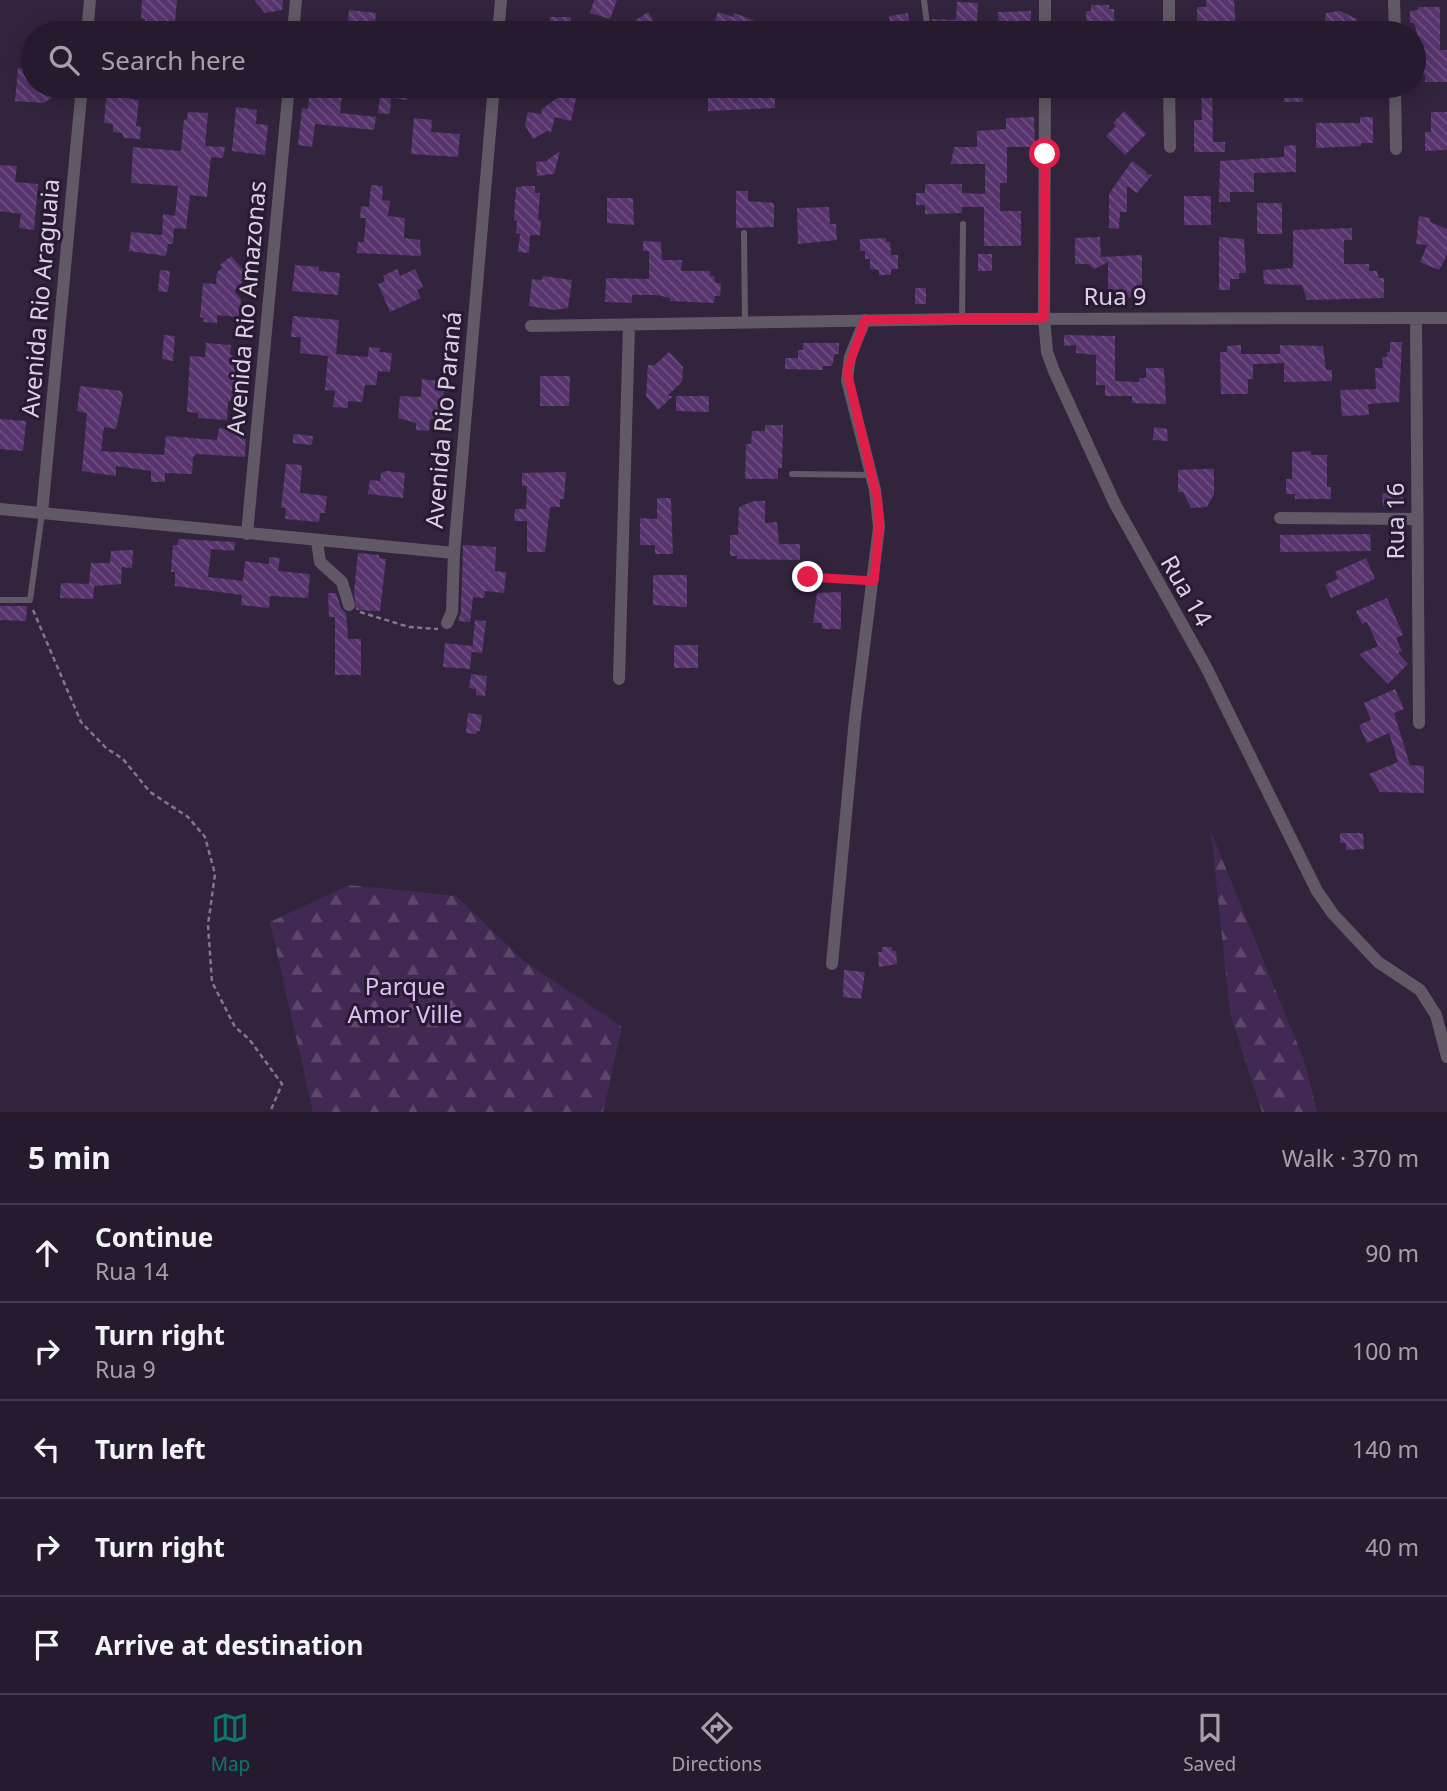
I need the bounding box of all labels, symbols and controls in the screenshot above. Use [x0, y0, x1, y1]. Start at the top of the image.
search box [21, 21, 1426, 98]
icon: search [45, 41, 83, 79]
text: Search here [101, 42, 246, 78]
route start [1029, 138, 1060, 169]
street label: Avenida Rio Araguaia [13, 177, 66, 419]
street label: Avenida Rio Amazonas [218, 179, 273, 436]
street label: Rua 9 [1083, 279, 1147, 312]
street label: Avenida Rio Paraná [417, 310, 468, 530]
street label: Rua 16 [1378, 483, 1411, 559]
street label: Rua 14 [1154, 549, 1221, 632]
route end [792, 561, 823, 592]
park label: Parque Amor Ville [348, 969, 462, 1030]
text: 5 min [28, 1137, 111, 1178]
text: Walk · 370 m [1282, 1142, 1419, 1174]
text: Continue [95, 1219, 213, 1255]
icon: ahead [28, 1234, 66, 1272]
text: 90 m [1365, 1237, 1419, 1269]
text: Rua 14 [95, 1255, 169, 1287]
text: Turn right [95, 1317, 225, 1353]
icon: right [28, 1332, 66, 1370]
text: 100 m [1352, 1335, 1419, 1367]
text: Rua 9 [95, 1353, 156, 1385]
icon: left [28, 1430, 66, 1468]
text: Turn left [95, 1431, 206, 1467]
text: 140 m [1352, 1433, 1419, 1465]
icon: right [28, 1528, 66, 1566]
text: Turn right [95, 1529, 225, 1565]
text: 40 m [1365, 1531, 1419, 1563]
icon: arrive [28, 1626, 66, 1664]
text: Arrive at destination [95, 1627, 364, 1663]
tab: Map [211, 1709, 250, 1777]
tab: Directions [672, 1709, 762, 1777]
tab: Saved [1183, 1709, 1236, 1777]

